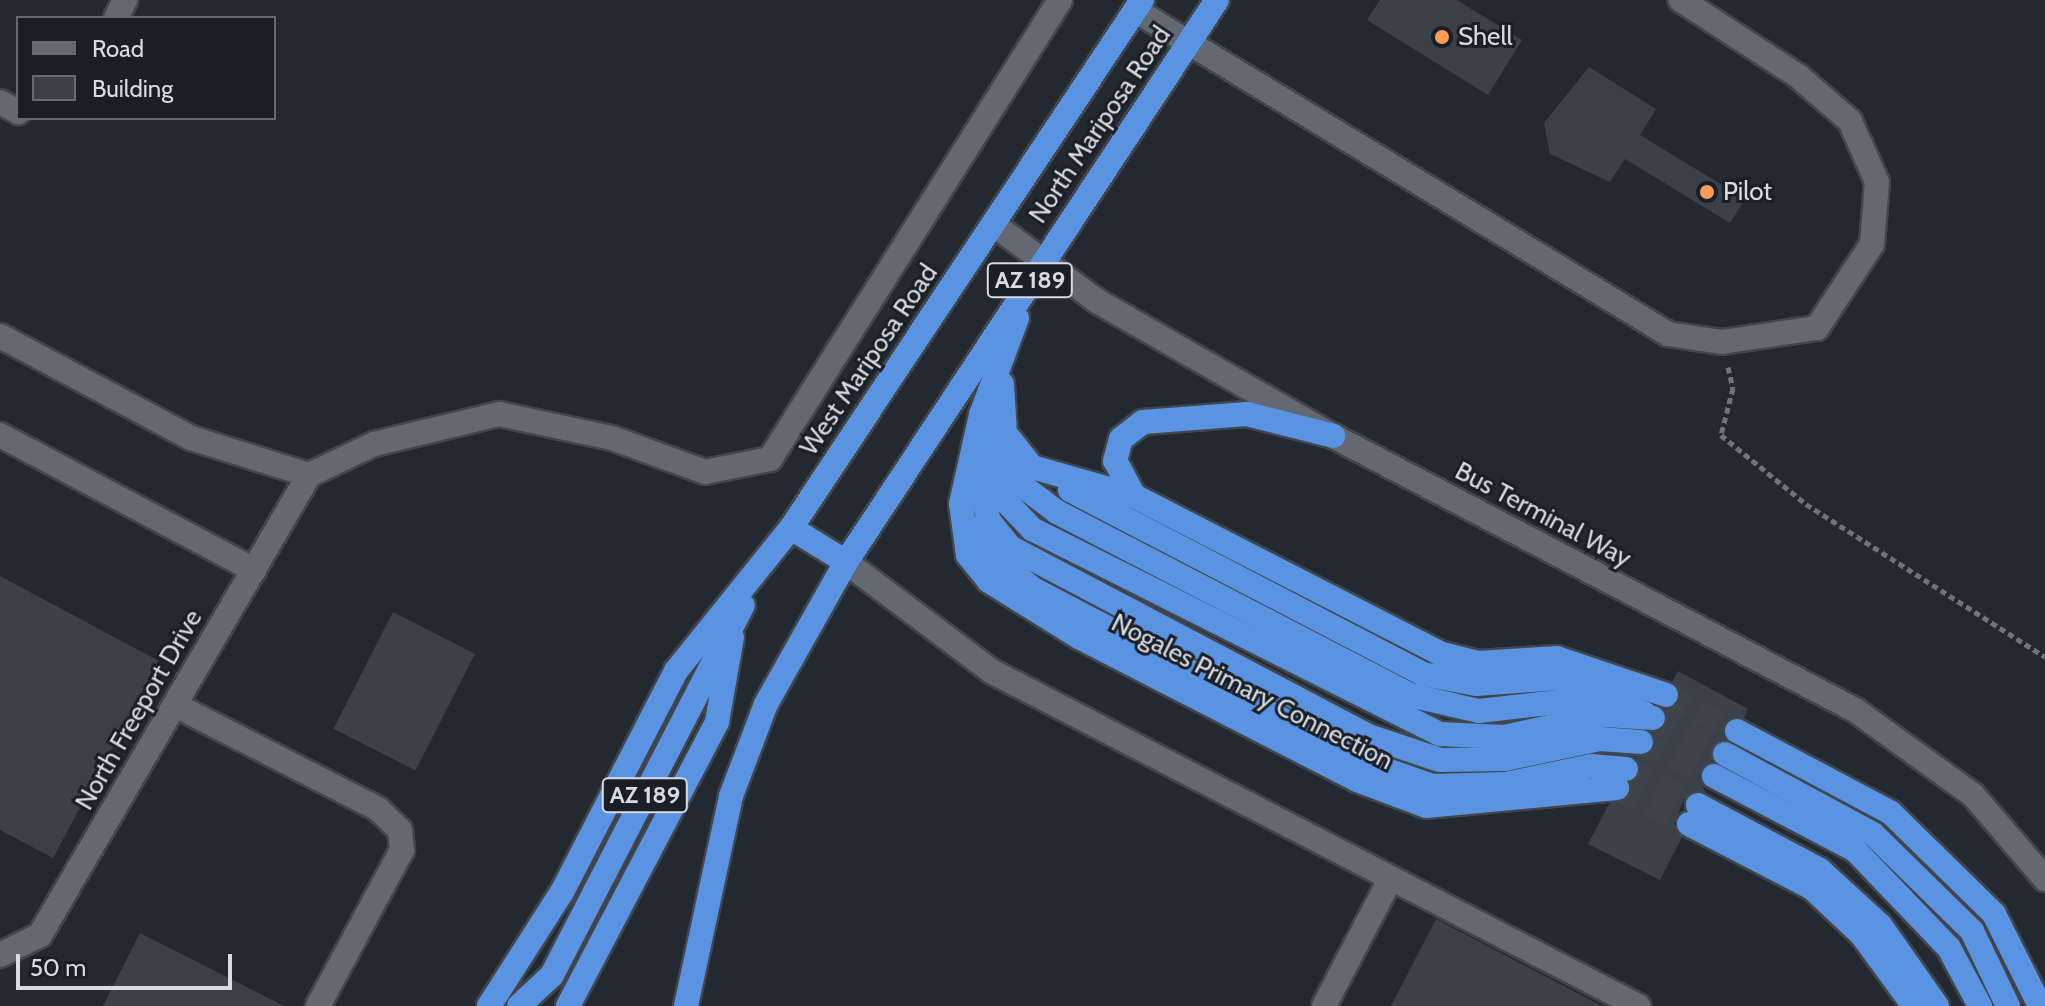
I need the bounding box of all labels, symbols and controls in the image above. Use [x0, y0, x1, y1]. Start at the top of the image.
legend [16, 16, 276, 120]
street label: North Mariposa Road [1023, 21, 1177, 229]
place label: Shell [1458, 21, 1513, 53]
marker: Shell [1433, 28, 1451, 46]
text: Road [92, 34, 144, 63]
text: Building [92, 74, 173, 103]
place label: Pilot [1723, 176, 1772, 208]
marker: Pilot [1698, 183, 1716, 201]
street label: West Mariposa Road [794, 259, 944, 461]
road number: AZ 189 [986, 260, 1074, 300]
street label: Bus Terminal Way [1450, 455, 1636, 575]
street label: North Freeport Drive [69, 604, 209, 816]
street label: Nogales Primary Connection [1106, 607, 1398, 777]
road number: AZ 189 [601, 775, 689, 815]
scale bar [20, 938, 236, 988]
text: 50 m [30, 953, 86, 982]

